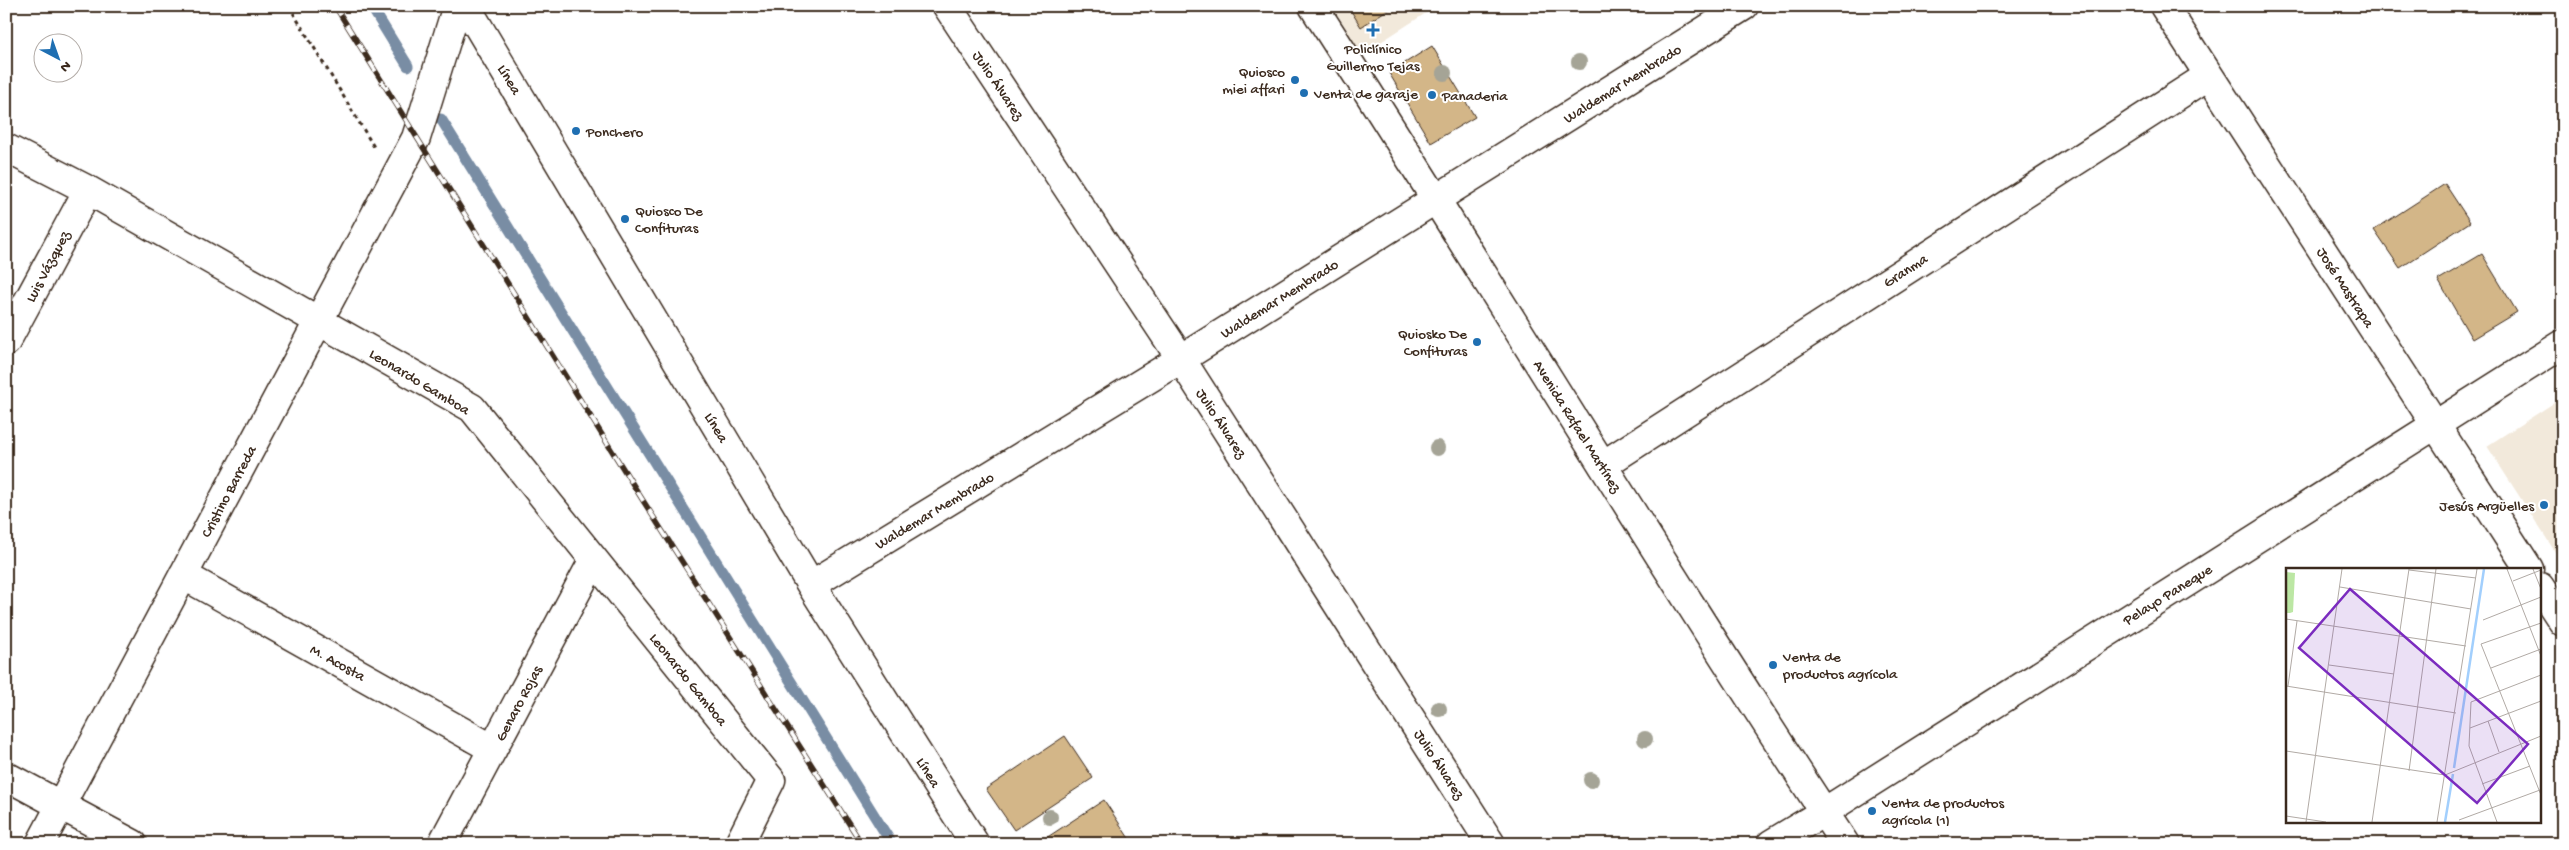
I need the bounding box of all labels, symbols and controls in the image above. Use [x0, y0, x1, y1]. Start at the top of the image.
marker: Policlínico Guillermo Tejas [1366, 23, 1380, 37]
north arrow [32, 32, 82, 82]
place label: Policlínico Guillermo Tejas [1326, 41, 1420, 76]
street label: Waldemar Membrado [1561, 41, 1686, 128]
street label: Julio Álvarez [968, 48, 1027, 124]
text: N [56, 57, 74, 75]
street label: Línea [492, 62, 525, 99]
place label: Quiosco miei affari [1222, 64, 1285, 99]
marker: Quiosco miei affari [1289, 74, 1301, 86]
place label: Venta de garaje [1313, 86, 1418, 104]
marker: Venta de garaje [1298, 87, 1310, 99]
place label: Panaderia [1441, 88, 1508, 106]
marker: Panaderia [1426, 89, 1438, 101]
place label: Ponchero [585, 124, 643, 142]
marker: Ponchero [570, 125, 582, 137]
place label: Quiosco De Confituras [635, 203, 703, 238]
marker: Quiosco De Confituras [619, 213, 631, 225]
street label: Luis Vázquez [22, 228, 75, 306]
street label: José Mastrapa [2312, 244, 2377, 332]
street label: Granma [1881, 250, 1932, 293]
street label: Waldemar Membrado [1218, 256, 1343, 343]
place label: Quiosko De Confituras [1398, 326, 1467, 361]
marker: Quiosko De Confituras [1471, 336, 1483, 348]
street label: Leonardo Gamboa [365, 346, 473, 420]
street label: Avenida Rafael Martínez [1528, 357, 1625, 497]
street label: Julio Álvarez [1191, 386, 1250, 463]
street label: Línea [699, 410, 732, 447]
street label: Cristino Barreda [198, 442, 262, 541]
street label: Waldemar Membrado [872, 469, 998, 554]
place label: Jesús Argüelles [2439, 498, 2534, 516]
marker: Jesús Argüelles [2538, 499, 2550, 511]
street label: Pelayo Paneque [2119, 561, 2216, 631]
inset map [2286, 568, 2542, 822]
street label: Leonardo Gamboa [644, 630, 731, 731]
street label: M. Acosta [306, 641, 368, 687]
place label: Venta de productos agrícola [1782, 649, 1898, 684]
marker: Venta de productos agrícola [1767, 659, 1779, 671]
street label: Genaro Rojas [492, 663, 547, 745]
street label: Julio Álvarez [1409, 727, 1468, 804]
street label: Línea [911, 755, 944, 792]
place label: Venta de productos agrícola (1) [1881, 795, 2005, 830]
marker: Venta de productos agrícola (1) [1866, 805, 1878, 817]

